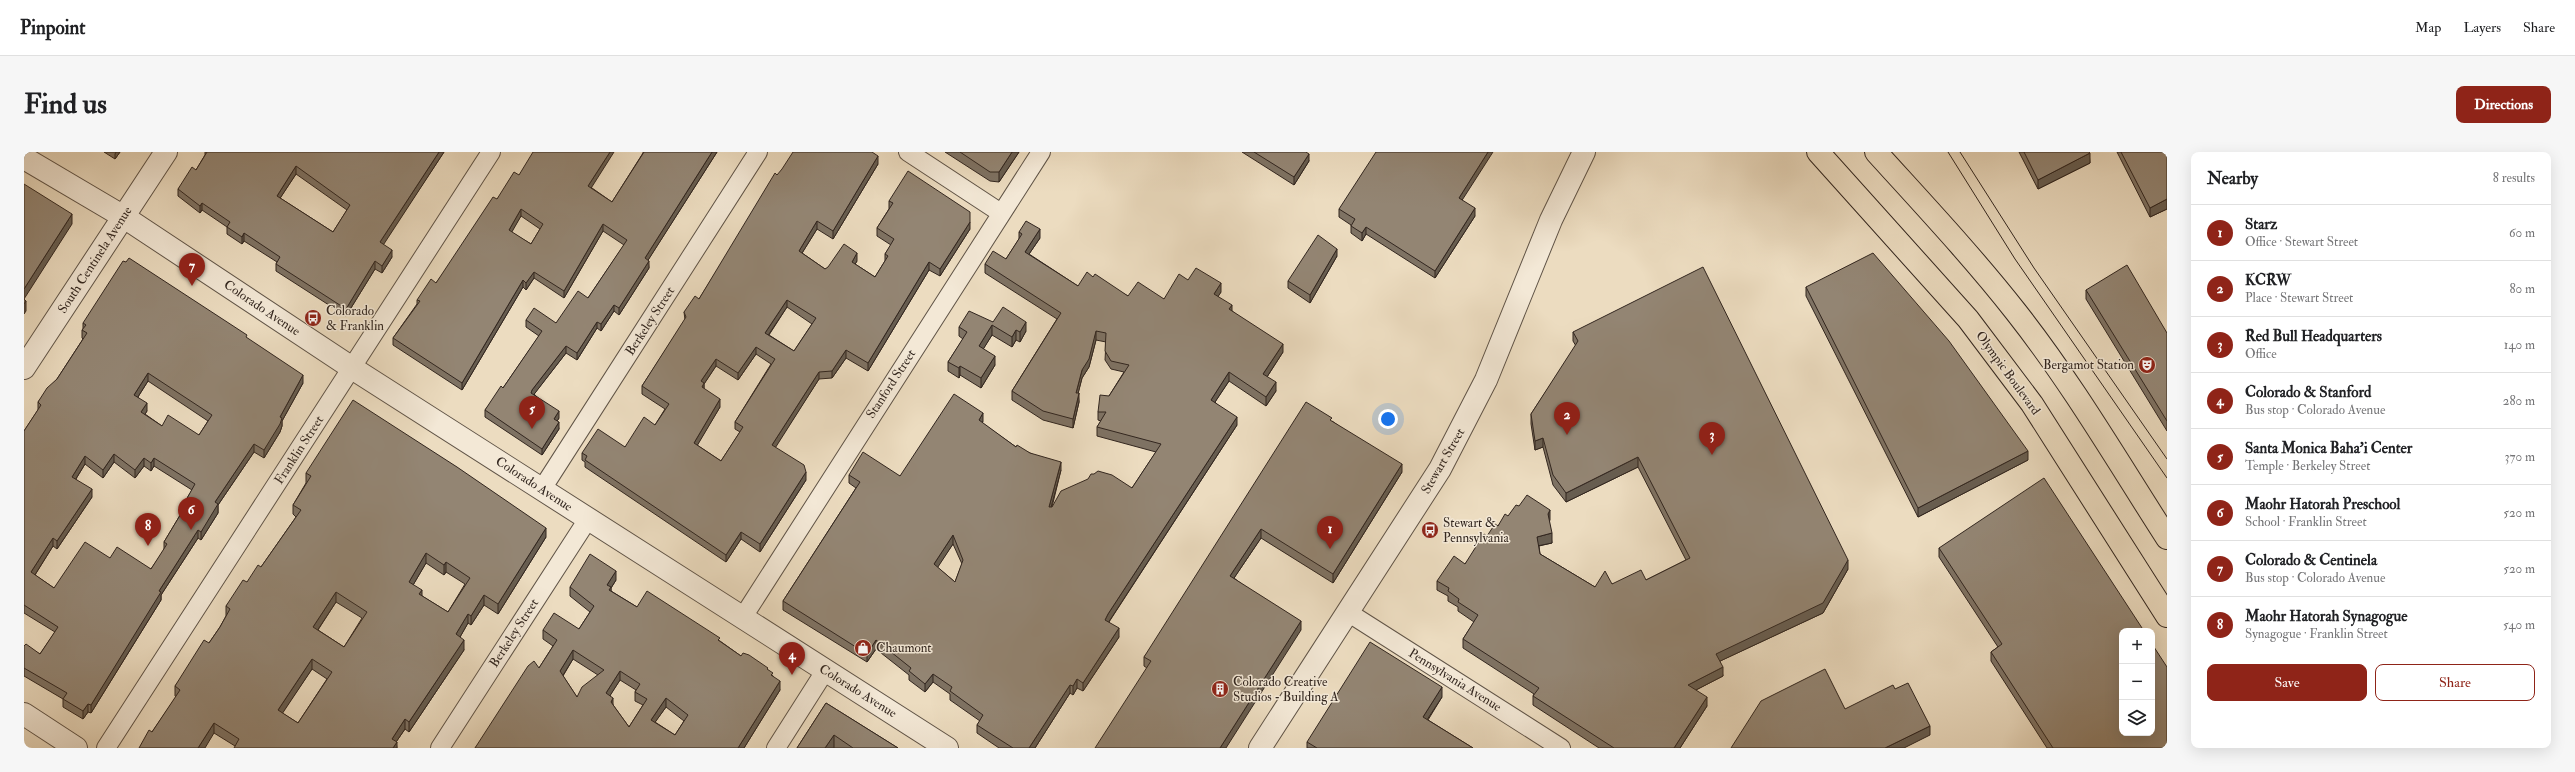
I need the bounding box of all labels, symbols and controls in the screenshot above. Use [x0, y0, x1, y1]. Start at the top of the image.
text: Pinpoint [20, 16, 85, 40]
text: Map [2415, 19, 2441, 36]
text: Layers [2463, 19, 2501, 36]
text: Share [2523, 19, 2555, 36]
button: Directions [2456, 86, 2551, 123]
text: Find us [24, 87, 107, 122]
text: Nearby [2207, 168, 2258, 189]
text: 8 results [2493, 170, 2535, 186]
street label: South Centinela Avenue [54, 203, 136, 317]
text: Starz [2245, 215, 2277, 234]
text: 1 [2218, 225, 2222, 241]
text: 60 m [2509, 225, 2535, 241]
text: Office · Stewart Street [2245, 234, 2358, 250]
pin: 7 [179, 253, 205, 286]
text: KCRW [2245, 271, 2291, 290]
street label: Colorado Avenue [221, 277, 304, 340]
text: 2 [2217, 281, 2223, 297]
text: 80 m [2509, 281, 2535, 297]
street label: Berkeley Street [622, 284, 679, 359]
text: Place · Stewart Street [2245, 290, 2353, 306]
place label: Colorado & Franklin [326, 303, 384, 334]
bus stop icon: Colorado & Franklin [303, 308, 323, 328]
text: Red Bull Headquarters [2245, 327, 2382, 346]
street label: Olympic Boulevard [1971, 328, 2044, 419]
text: 3 [2218, 337, 2223, 353]
text: 140 m [2504, 337, 2535, 353]
street label: Stanford Street [863, 346, 919, 422]
text: Office [2245, 346, 2277, 362]
theatre icon: Bergamot Station [2137, 355, 2157, 375]
place label: Bergamot Station [2043, 357, 2134, 373]
text: Colorado & Stanford [2245, 383, 2371, 402]
text: 4 [2216, 393, 2224, 409]
text: 280 m [2503, 393, 2535, 409]
pin: 5 [519, 396, 545, 429]
pin: 2 [1554, 402, 1580, 435]
text: Bus stop · Colorado Avenue [2245, 402, 2385, 418]
your location [1378, 409, 1398, 429]
street label: Franklin Street [271, 413, 327, 487]
pin: 3 [1699, 422, 1725, 455]
street label: Stewart Street [1418, 425, 1468, 497]
text: Santa Monica Baha'i Center [2245, 439, 2412, 458]
text: 5 [2217, 449, 2223, 465]
text: 370 m [2505, 449, 2535, 465]
street label: Colorado Avenue [493, 453, 576, 515]
text: Temple · Berkeley Street [2245, 458, 2370, 474]
text: Maohr Hatorah Preschool [2245, 495, 2400, 514]
pin: 6 [178, 497, 204, 530]
text: 6 [2217, 505, 2223, 521]
text: 520 m [2503, 505, 2535, 521]
pin: 8 [135, 513, 161, 546]
text: School · Franklin Street [2245, 514, 2367, 530]
place label: Stewart & Pennsylvania [1443, 515, 1510, 547]
pin: 1 [1317, 516, 1343, 549]
bus stop icon: Stewart & Pennsylvania [1420, 520, 1440, 540]
text: Colorado & Centinela [2245, 551, 2377, 570]
text: 7 [2217, 561, 2223, 577]
text: 520 m [2503, 561, 2535, 577]
text: Bus stop · Colorado Avenue [2245, 570, 2385, 586]
street label: Berkeley Street [486, 596, 543, 671]
text: Maohr Hatorah Synagogue [2245, 607, 2408, 626]
text: 8 [2217, 617, 2223, 633]
text: 540 m [2503, 617, 2535, 633]
text: Synagogue · Franklin Street [2245, 626, 2388, 642]
map controls [2119, 628, 2155, 736]
button: + [2119, 628, 2155, 664]
shop icon: Chaumont [853, 638, 873, 658]
place label: Chaumont [876, 640, 932, 656]
pin: 4 [779, 642, 805, 675]
street label: Pennsylvania Avenue [1405, 645, 1505, 716]
street label: Colorado Avenue [816, 661, 900, 722]
button: − [2119, 664, 2155, 700]
button: Save [2207, 664, 2367, 701]
button: Share [2375, 664, 2535, 701]
place label: Colorado Creative Studios - Building A [1233, 674, 1339, 705]
building icon: Colorado Creative Studios - Building A [1210, 679, 1230, 699]
button: layers [2119, 700, 2155, 736]

